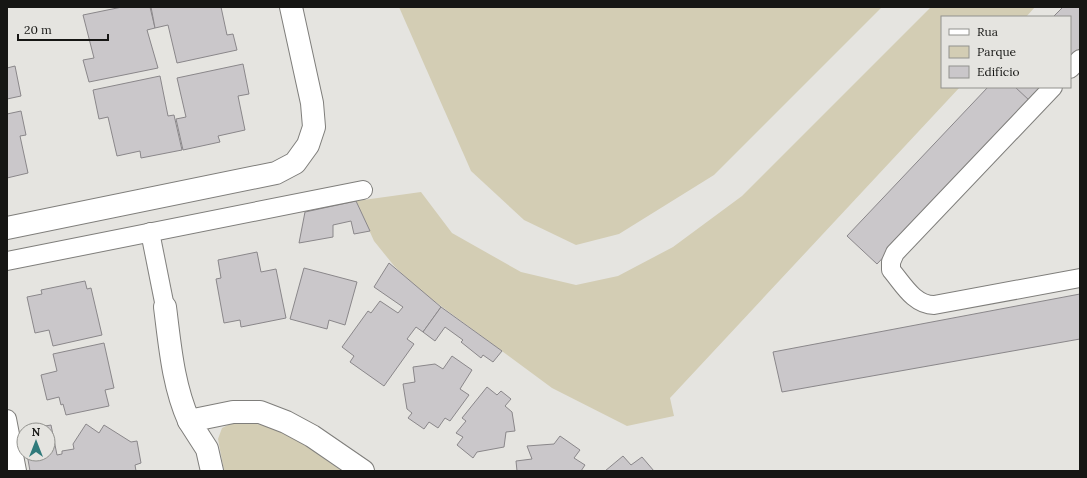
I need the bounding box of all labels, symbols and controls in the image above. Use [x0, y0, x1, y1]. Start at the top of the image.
scale bar [18, 16, 108, 42]
legend [941, 16, 1071, 88]
text: 20 m [24, 22, 52, 37]
text: Rua [977, 24, 998, 39]
text: Parque [977, 44, 1017, 59]
text: Edifício [977, 64, 1020, 79]
north arrow [16, 422, 56, 462]
text: N [32, 425, 41, 439]

